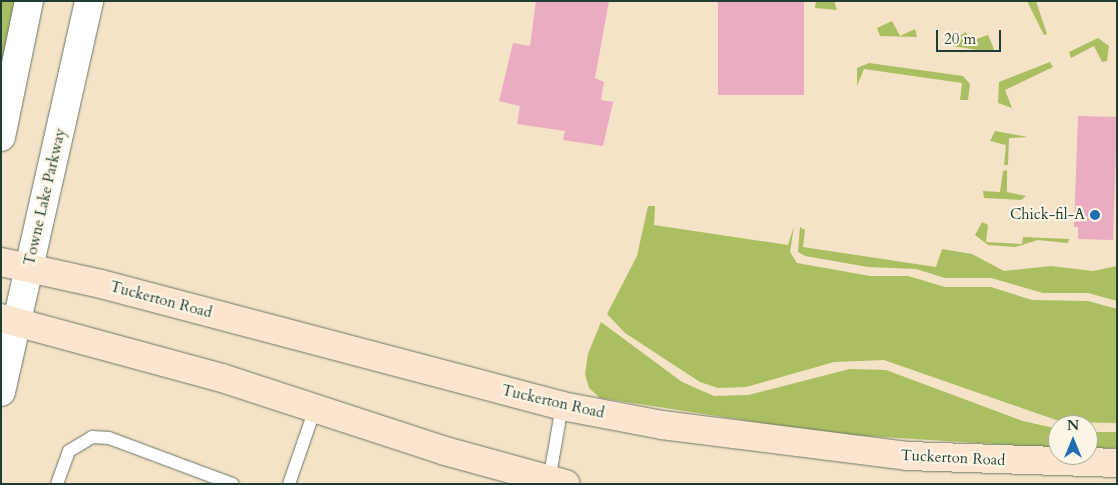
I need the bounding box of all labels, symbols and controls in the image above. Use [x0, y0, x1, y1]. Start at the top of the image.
scale bar [938, 20, 1003, 52]
text: 20 m [944, 29, 976, 49]
street label: Towne Lake Parkway [20, 127, 70, 267]
place label: Chick-fil-A [1010, 206, 1085, 224]
marker: Chick-fil-A [1089, 209, 1101, 221]
street label: Tuckerton Road [108, 278, 214, 322]
street label: Tuckerton Road [500, 381, 606, 423]
north arrow [1048, 415, 1098, 465]
text: N [1067, 416, 1079, 435]
street label: Tuckerton Road [900, 446, 1006, 470]

